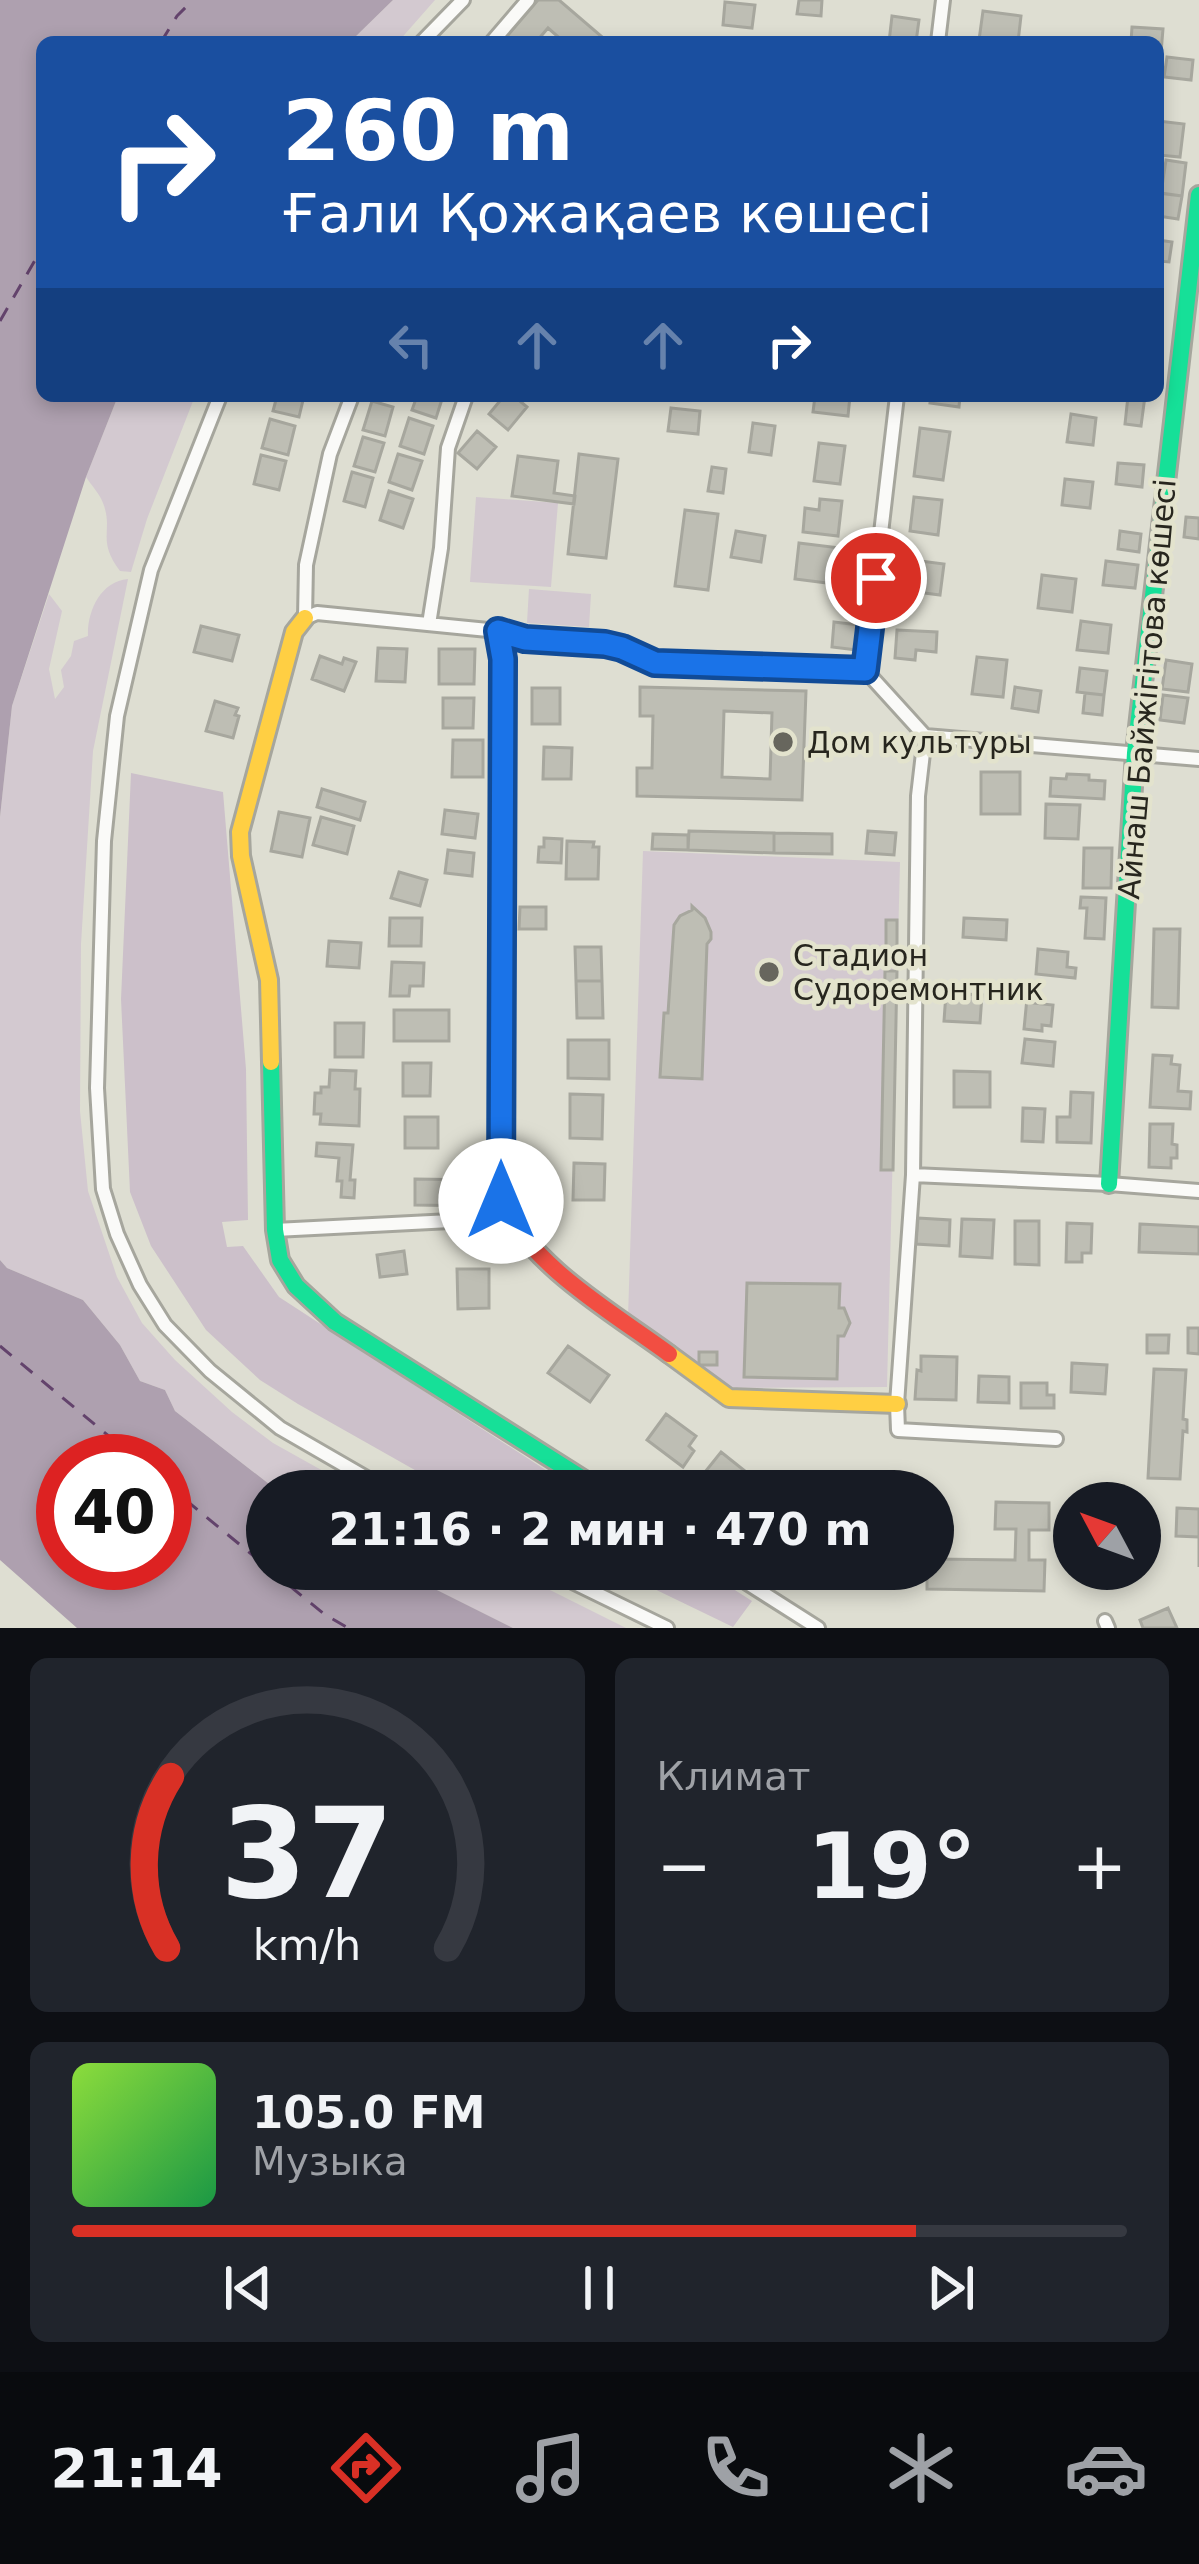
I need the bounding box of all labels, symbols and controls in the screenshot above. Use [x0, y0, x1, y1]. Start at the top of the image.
text: 260 m [282, 82, 574, 180]
icon: right [84, 84, 240, 240]
text: Ғали Қожақаев көшесі [282, 182, 932, 245]
icon: left [378, 312, 444, 378]
icon: ahead [504, 312, 570, 378]
icon: ahead [630, 312, 696, 378]
icon: right [756, 312, 822, 378]
street label: Айнаш Байжігітова көшесі [1111, 477, 1183, 901]
pin [825, 527, 927, 629]
icon: arrive [843, 545, 909, 611]
place label: Дом культуры [807, 725, 1032, 760]
marker: Дом культуры [770, 729, 796, 755]
place label: Стадион Судоремонтник [793, 938, 1044, 1007]
marker: Стадион Судоремонтник [756, 959, 782, 985]
position arrow [438, 1138, 564, 1264]
speed limit sign: 40 [36, 1434, 192, 1590]
north arrow [1053, 1482, 1161, 1590]
map controls [1053, 1482, 1161, 1590]
text: 21:16 · 2 мин · 470 m [329, 1503, 871, 1556]
text: Климат [657, 1754, 811, 1799]
text: 37 [220, 1781, 394, 1926]
text: 19° [807, 1814, 977, 1919]
text: − [657, 1828, 712, 1905]
text: + [1072, 1828, 1127, 1905]
text: km/h [253, 1920, 361, 1970]
text: 105.0 FM [252, 2086, 486, 2139]
text: Музыка [252, 2139, 408, 2184]
icon: previous [215, 2255, 281, 2321]
icon: pause [566, 2255, 632, 2321]
icon: next [918, 2255, 984, 2321]
icon: directions [324, 2426, 408, 2510]
icon: music [509, 2426, 593, 2510]
icon: phone [694, 2426, 778, 2510]
icon: climate [879, 2426, 963, 2510]
icon: car [1064, 2426, 1148, 2510]
text: 21:14 [51, 2437, 222, 2500]

